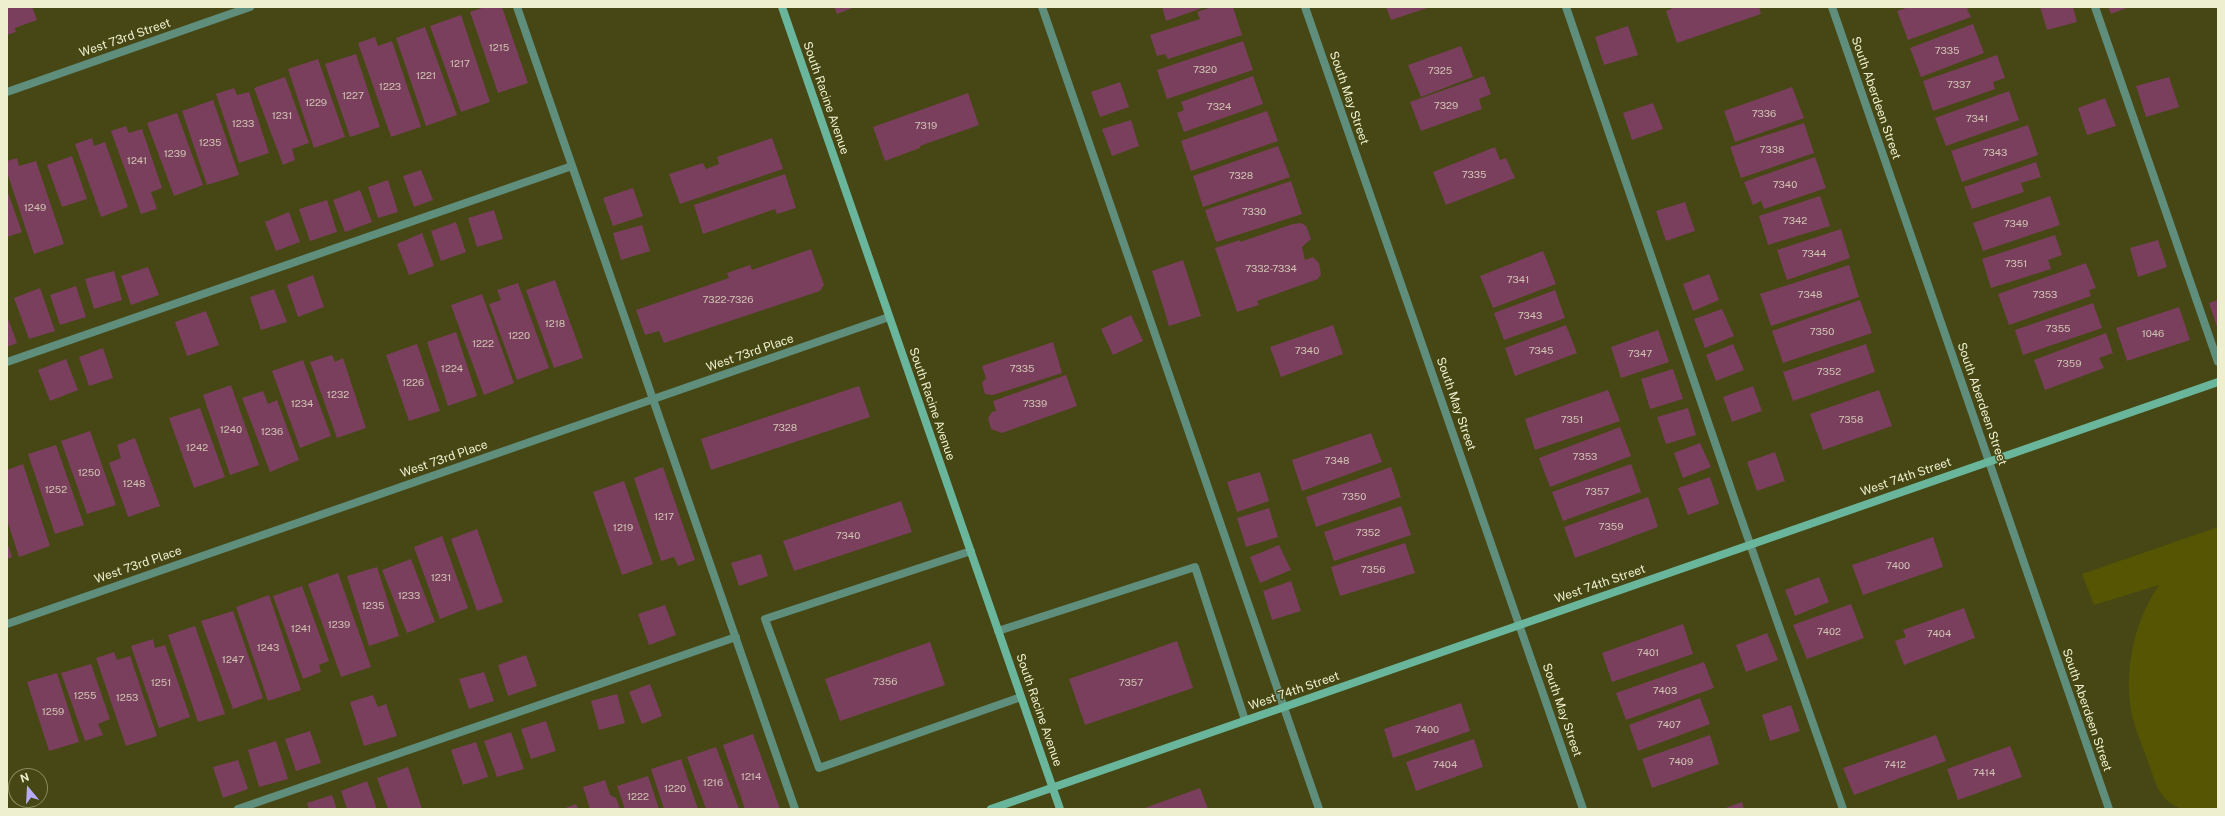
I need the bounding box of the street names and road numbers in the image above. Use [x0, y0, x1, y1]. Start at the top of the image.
street label: West 73rd Street [78, 16, 172, 60]
street label: South Aberdeen Street [1848, 35, 1904, 161]
street label: South Racine Avenue [800, 40, 852, 156]
street label: South May Street [1326, 49, 1372, 147]
street label: West 73rd Place [704, 331, 796, 375]
street label: South Aberdeen Street [1954, 341, 2010, 467]
street label: South Racine Avenue [906, 346, 958, 462]
street label: South May Street [1433, 355, 1479, 453]
street label: West 73rd Place [398, 437, 490, 481]
street label: West 74th Street [1859, 455, 1953, 499]
street label: West 73rd Place [92, 543, 184, 587]
street label: West 74th Street [1553, 562, 1647, 606]
street label: South Aberdeen Street [2059, 647, 2115, 773]
street label: South Racine Avenue [1013, 652, 1065, 768]
street label: South May Street [1539, 661, 1585, 759]
street label: West 74th Street [1247, 669, 1341, 713]

